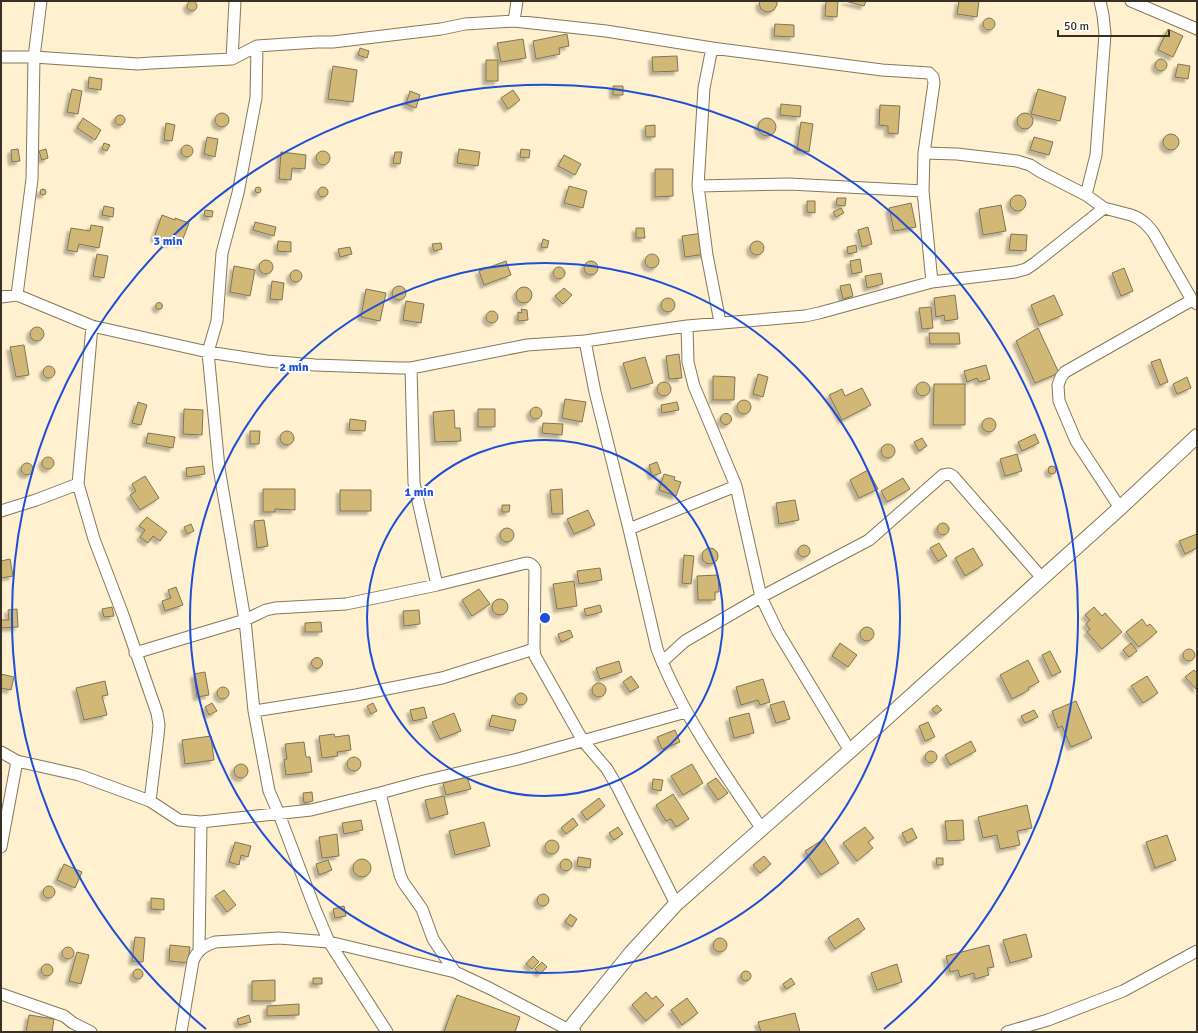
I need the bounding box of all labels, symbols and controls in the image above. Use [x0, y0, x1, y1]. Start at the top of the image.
scale bar [1058, 12, 1169, 38]
text: 50 m [1064, 19, 1089, 34]
text: 3 min [154, 234, 183, 249]
text: 2 min [280, 360, 309, 375]
text: 1 min [405, 485, 434, 500]
centre of rings [538, 611, 552, 625]

